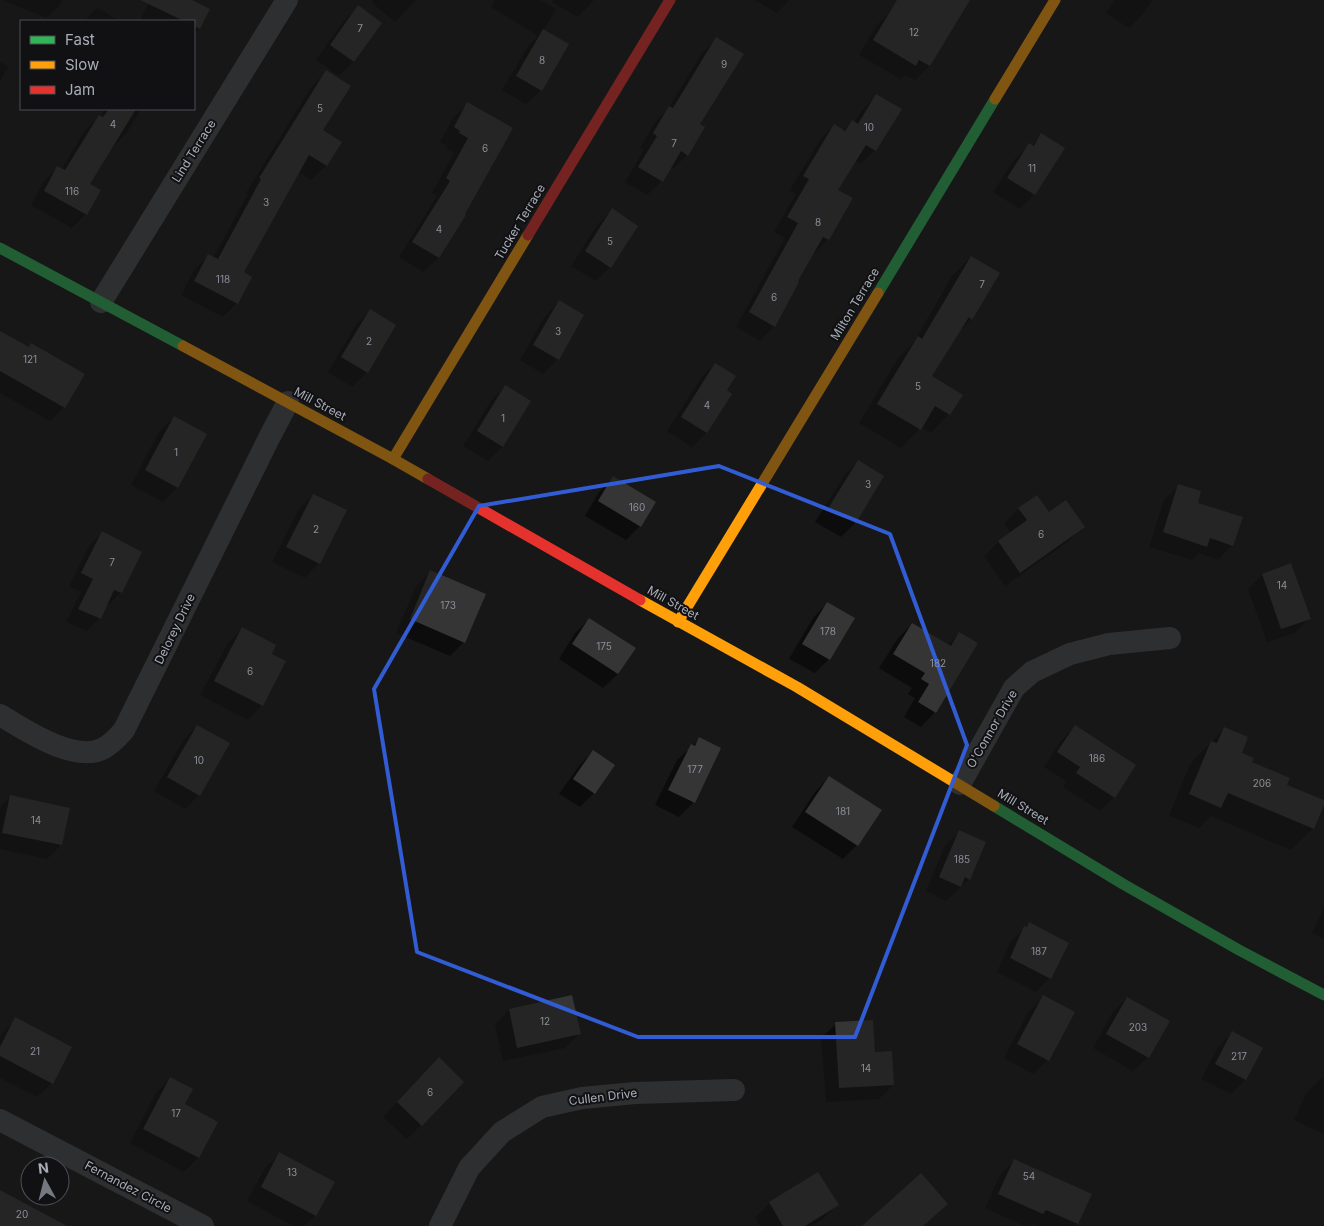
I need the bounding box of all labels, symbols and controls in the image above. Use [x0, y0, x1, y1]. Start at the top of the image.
legend [20, 20, 195, 110]
house number: 7 [357, 22, 363, 34]
house number: 12 [909, 26, 919, 38]
text: Fast [65, 30, 95, 49]
house number: 8 [539, 54, 545, 66]
text: Slow [65, 55, 99, 74]
house number: 9 [721, 58, 727, 70]
text: Jam [65, 80, 95, 99]
house number: 5 [317, 102, 323, 114]
street label: Lind Terrace [168, 117, 219, 185]
house number: 4 [110, 118, 116, 130]
house number: 10 [864, 121, 874, 133]
house number: 7 [671, 137, 677, 149]
house number: 6 [482, 142, 488, 154]
house number: 11 [1028, 162, 1036, 174]
street label: Tucker Terrace [491, 181, 548, 262]
house number: 116 [65, 185, 79, 197]
house number: 3 [263, 196, 269, 208]
house number: 8 [815, 216, 821, 228]
house number: 4 [436, 223, 442, 235]
house number: 5 [607, 235, 613, 247]
street label: Milton Terrace [827, 265, 882, 343]
house number: 118 [216, 273, 230, 285]
house number: 7 [979, 278, 985, 290]
house number: 6 [771, 291, 777, 303]
house number: 3 [555, 325, 561, 337]
house number: 2 [366, 335, 372, 347]
house number: 121 [23, 353, 37, 365]
house number: 5 [915, 380, 921, 392]
street label: Mill Street [292, 384, 349, 424]
house number: 4 [704, 399, 710, 411]
house number: 1 [501, 412, 505, 424]
house number: 1 [174, 446, 178, 458]
house number: 3 [865, 478, 871, 490]
house number: 160 [629, 501, 645, 513]
house number: 2 [313, 523, 319, 535]
house number: 6 [1038, 528, 1044, 540]
house number: 7 [109, 556, 115, 568]
house number: 14 [1277, 579, 1287, 591]
street label: Mill Street [645, 582, 702, 623]
street label: Delorey Drive [151, 591, 198, 667]
house number: 173 [440, 599, 456, 611]
house number: 178 [820, 625, 836, 637]
house number: 175 [596, 640, 612, 652]
house number: 182 [930, 657, 946, 669]
house number: 6 [247, 665, 253, 677]
street label: O'Connor Drive [963, 687, 1020, 771]
house number: 186 [1089, 752, 1105, 764]
house number: 10 [194, 754, 204, 766]
house number: 177 [687, 763, 703, 775]
house number: 206 [1253, 777, 1271, 789]
street label: Mill Street [995, 786, 1052, 828]
house number: 181 [836, 805, 850, 817]
house number: 14 [31, 814, 41, 826]
house number: 185 [954, 853, 970, 865]
house number: 187 [1031, 945, 1047, 957]
house number: 12 [540, 1015, 550, 1027]
house number: 203 [1129, 1021, 1147, 1033]
house number: 21 [30, 1045, 40, 1057]
house number: 217 [1231, 1050, 1247, 1062]
house number: 14 [861, 1062, 871, 1074]
street label: Cullen Drive [568, 1085, 638, 1108]
house number: 6 [427, 1086, 433, 1098]
house number: 17 [171, 1107, 181, 1119]
north arrow [20, 1156, 70, 1206]
street label: Fernandez Circle [82, 1157, 174, 1216]
text: N [37, 1159, 50, 1177]
house number: 13 [287, 1166, 297, 1178]
house number: 54 [1023, 1170, 1035, 1182]
house number: 20 [16, 1208, 28, 1220]

